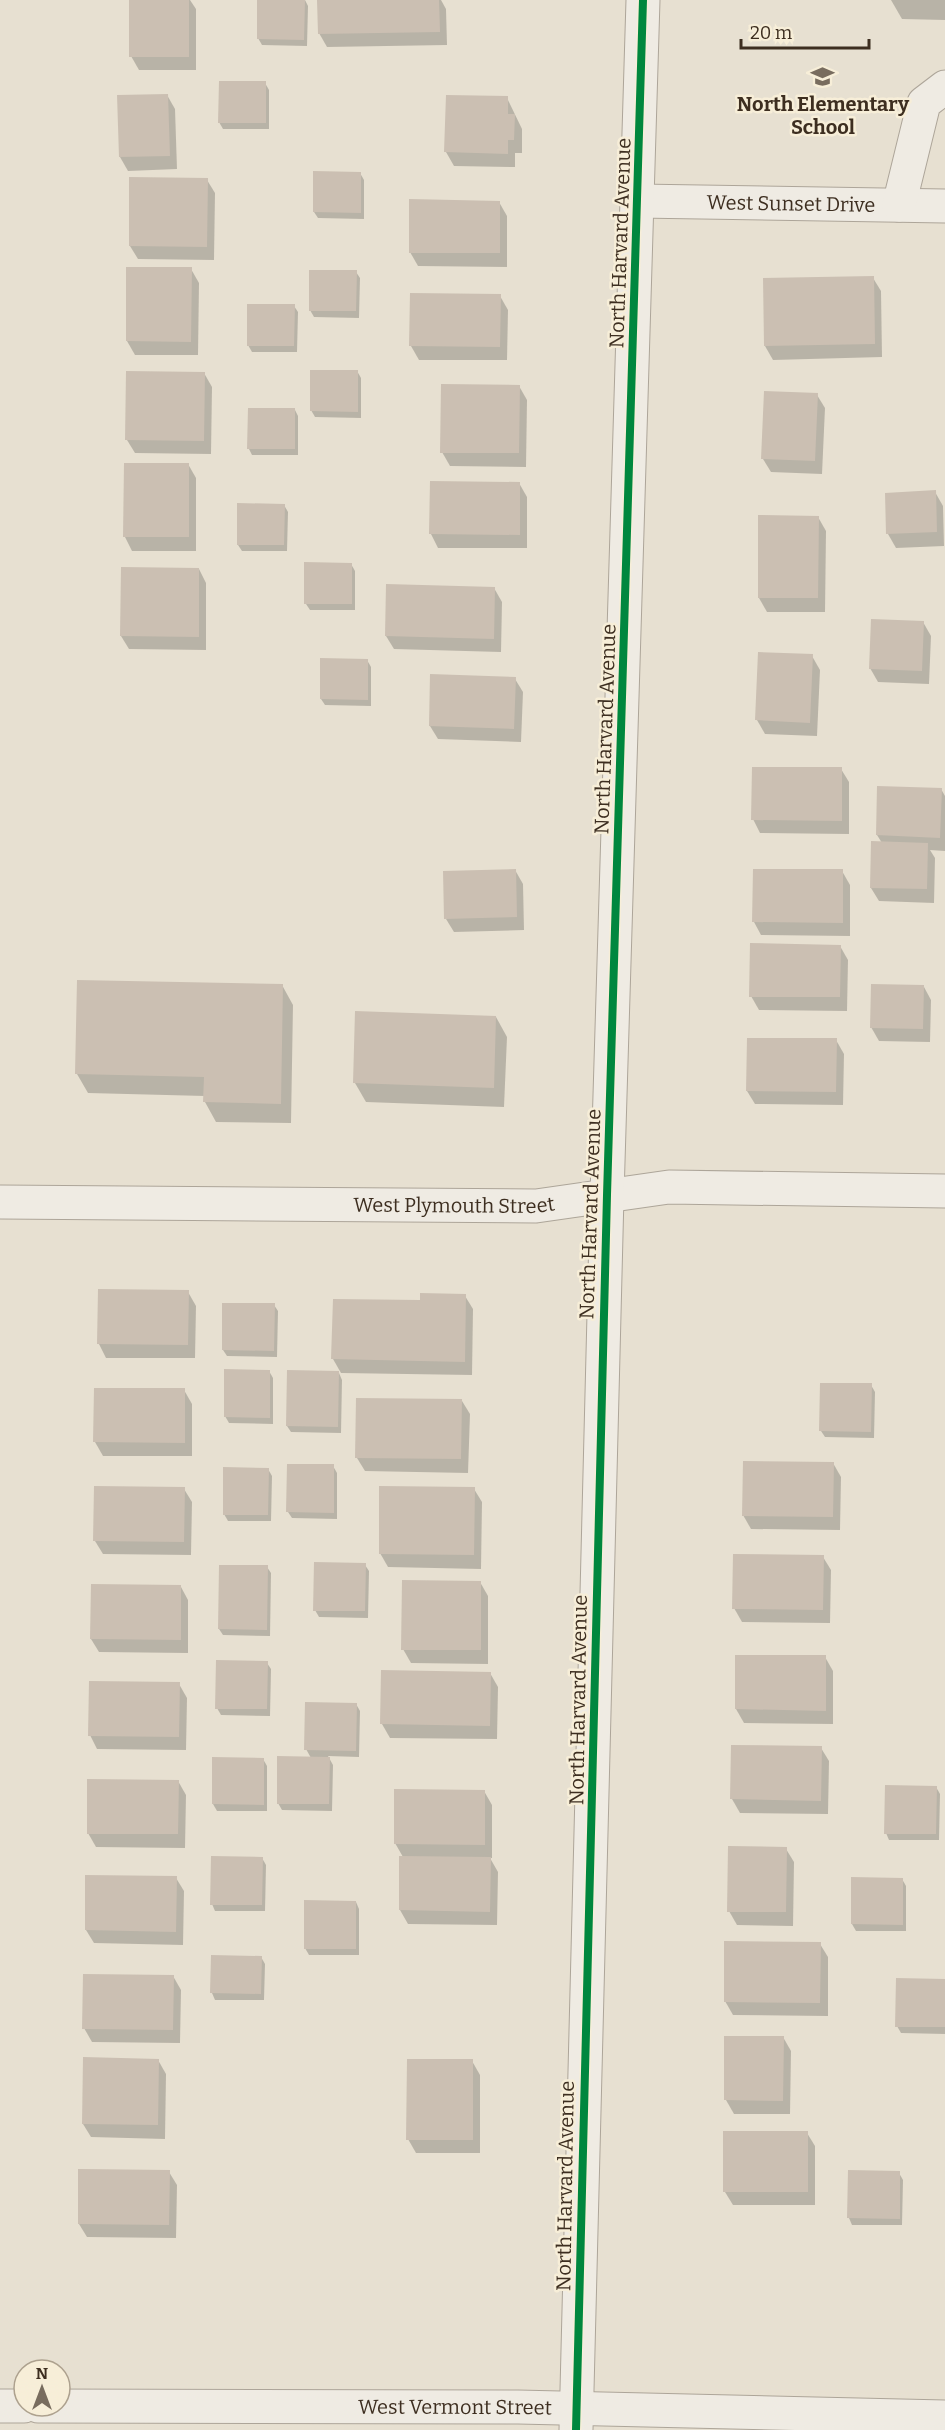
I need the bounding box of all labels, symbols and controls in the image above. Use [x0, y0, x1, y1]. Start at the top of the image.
scale bar [741, 12, 868, 50]
text: 20 m [750, 22, 792, 44]
school or university icon: North Elementary School [810, 64, 836, 90]
place label: North Elementary School [737, 92, 910, 139]
street label: North Harvard Avenue [604, 137, 636, 349]
street label: West Sunset Drive [706, 190, 875, 217]
street label: North Harvard Avenue [589, 623, 621, 835]
street label: North Harvard Avenue [574, 1108, 606, 1320]
street label: West Plymouth Street [353, 1191, 556, 1218]
street label: North Harvard Avenue [564, 1595, 592, 1805]
street label: North Harvard Avenue [551, 2081, 579, 2291]
north arrow [12, 2358, 72, 2418]
text: N [36, 2364, 48, 2383]
street label: West Vermont Street [358, 2395, 552, 2420]

